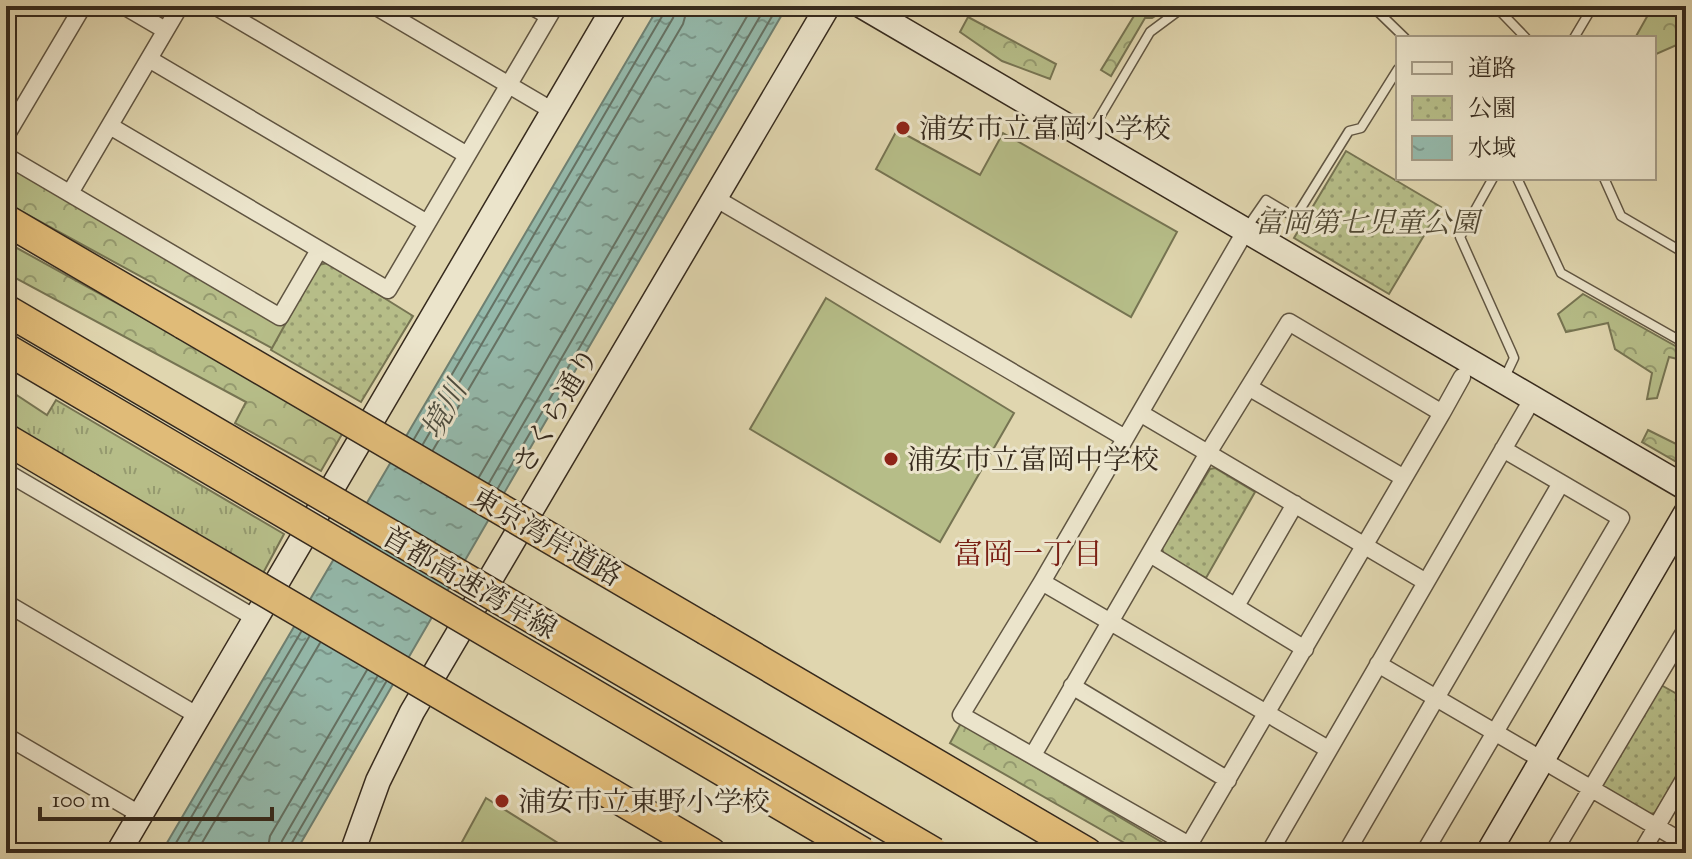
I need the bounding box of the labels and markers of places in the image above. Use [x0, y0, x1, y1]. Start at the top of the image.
place label: 浦安市立富岡小学校 [919, 111, 1171, 151]
marker: 浦安市立富岡小学校 [894, 119, 912, 137]
place label: 浦安市立富岡中学校 [907, 442, 1159, 482]
marker: 浦安市立富岡中学校 [882, 450, 900, 468]
place label: 浦安市立東野小学校 [518, 784, 770, 824]
marker: 浦安市立東野小学校 [493, 792, 511, 810]

